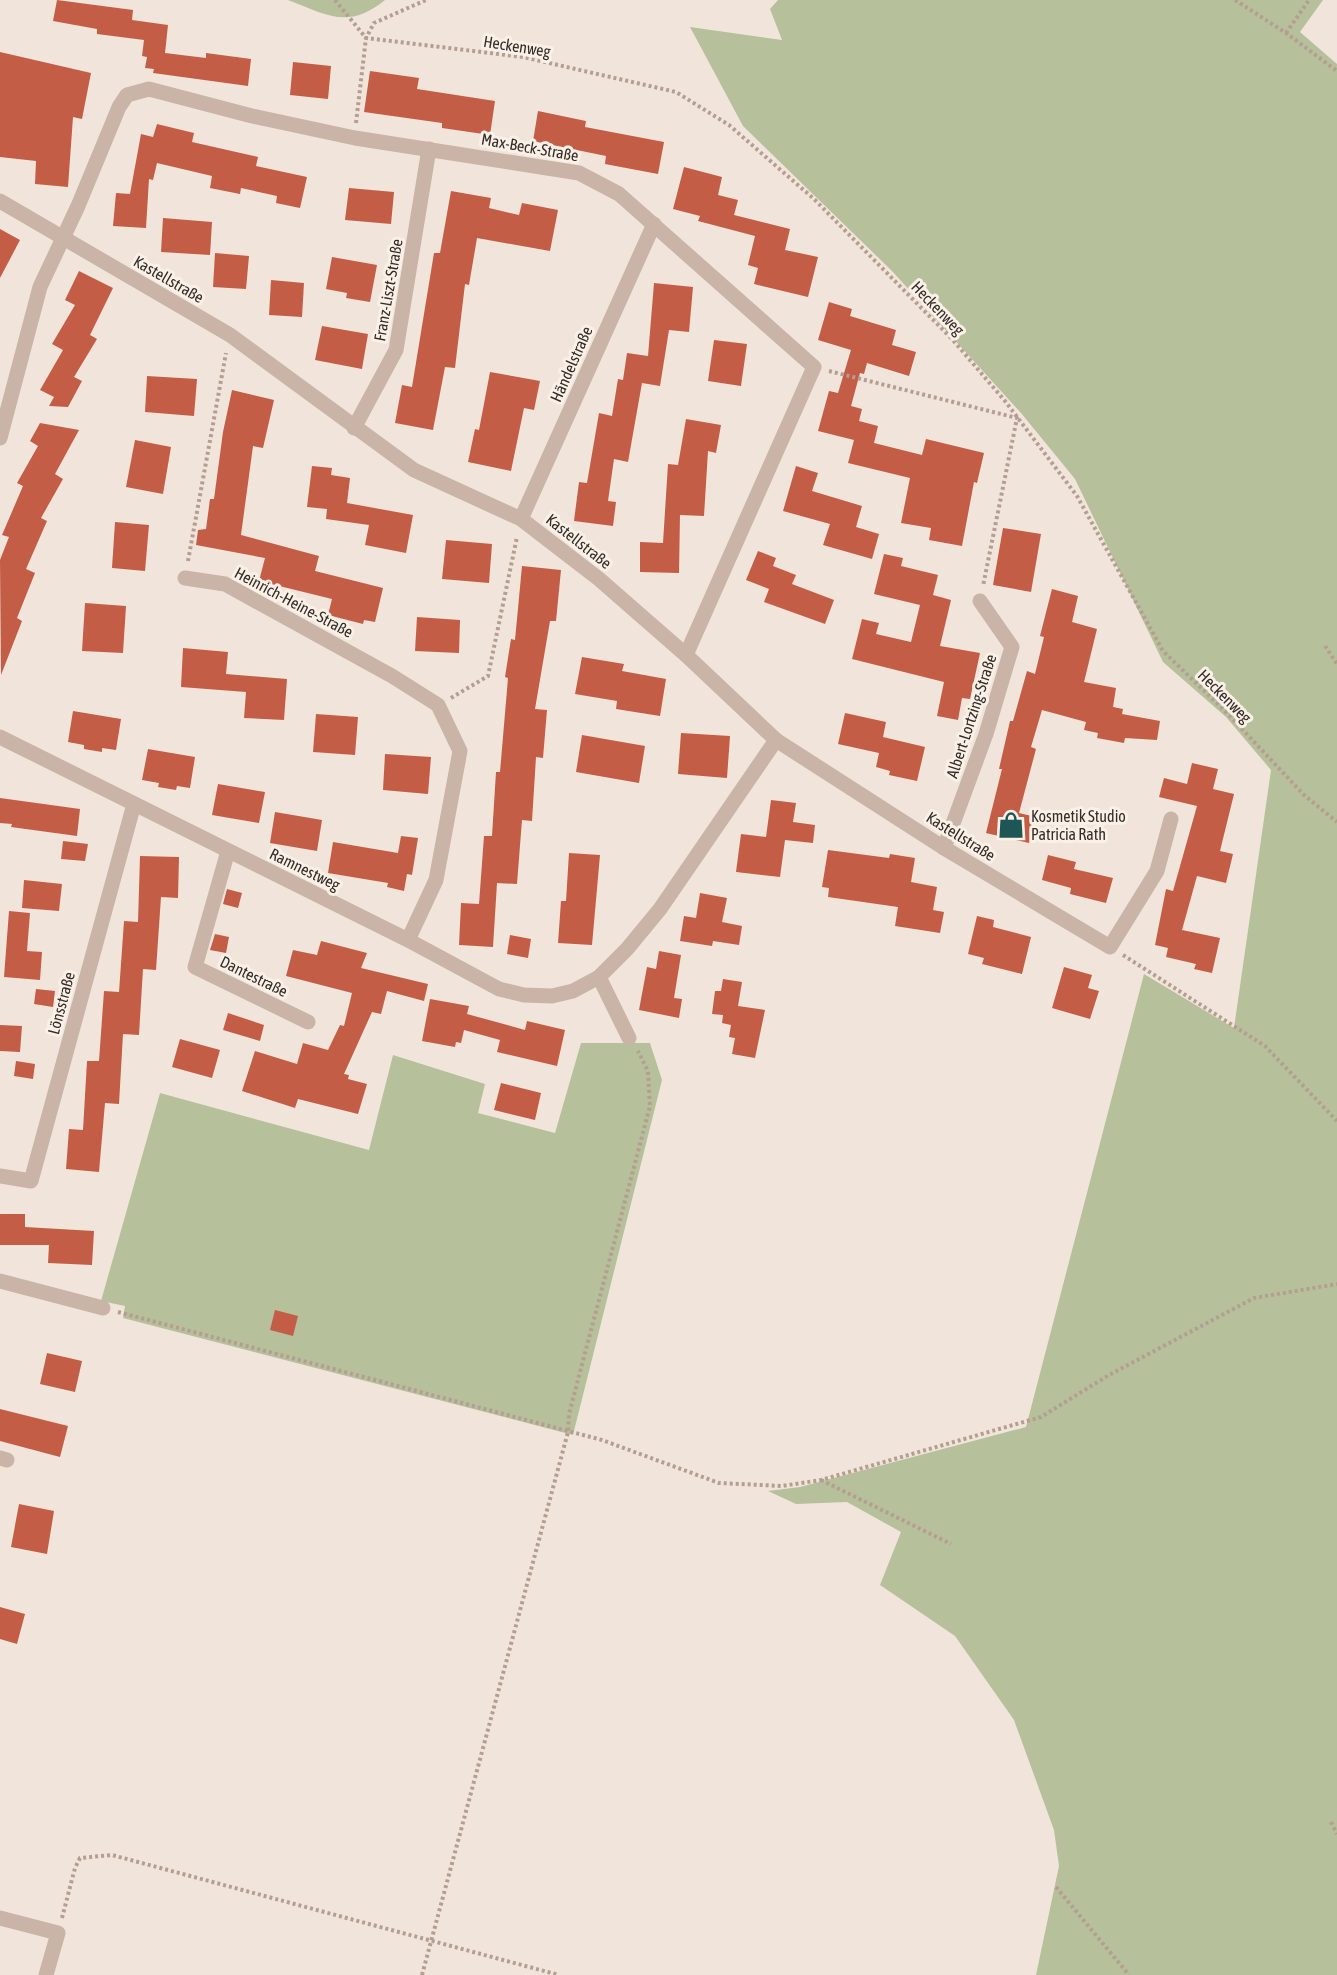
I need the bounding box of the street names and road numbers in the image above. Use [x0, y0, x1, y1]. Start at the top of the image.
street label: Heckenweg [482, 32, 552, 61]
street label: Max-Beck-Straße [480, 130, 580, 164]
street label: Franz-Liszt-Straße [370, 238, 406, 342]
street label: Kastellstraße [131, 252, 207, 306]
street label: Heckenweg [907, 277, 968, 339]
street label: Händelstraße [546, 324, 596, 404]
street label: Kastellstraße [543, 510, 615, 572]
street label: Heinrich-Heine-Straße [232, 563, 356, 641]
street label: Albert-Lortzing-Straße [943, 652, 1000, 780]
street label: Heckenweg [1194, 666, 1255, 727]
street label: Kastellstraße [923, 808, 999, 864]
street label: Ramnestweg [267, 844, 343, 895]
street label: Dantestraße [217, 952, 291, 1000]
street label: Lönsstraße [44, 970, 78, 1036]

